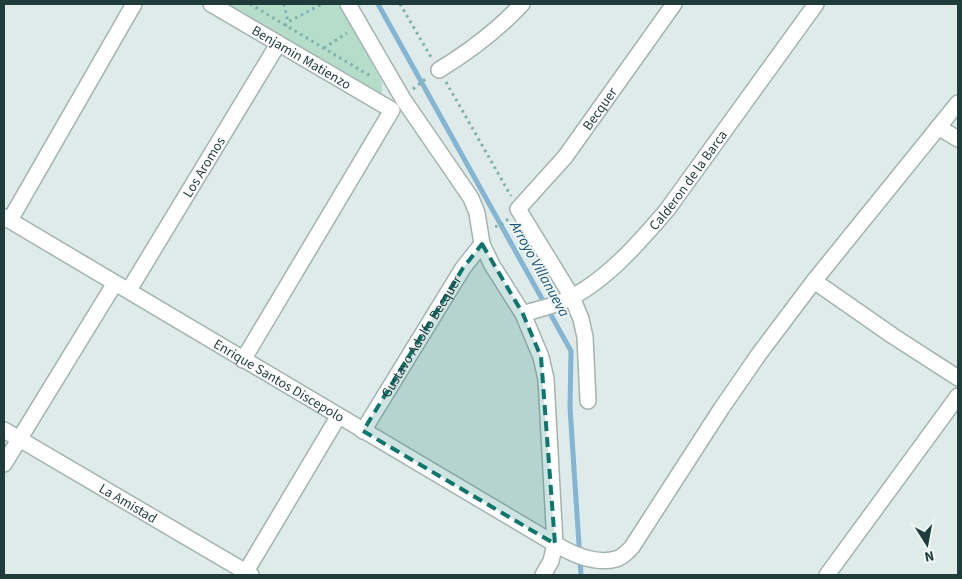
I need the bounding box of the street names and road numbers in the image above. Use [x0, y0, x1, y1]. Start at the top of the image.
street label: Benjamin Matienzo [248, 21, 355, 95]
street label: Becquer [578, 84, 623, 135]
street label: Calderon de la Barca [645, 126, 733, 235]
street label: Los Aromos [178, 133, 231, 202]
street label: Gustavo Adolfo Becquer [377, 272, 467, 402]
street label: Enrique Santos Discepolo [209, 335, 348, 428]
street label: La Amistad [95, 479, 160, 529]

